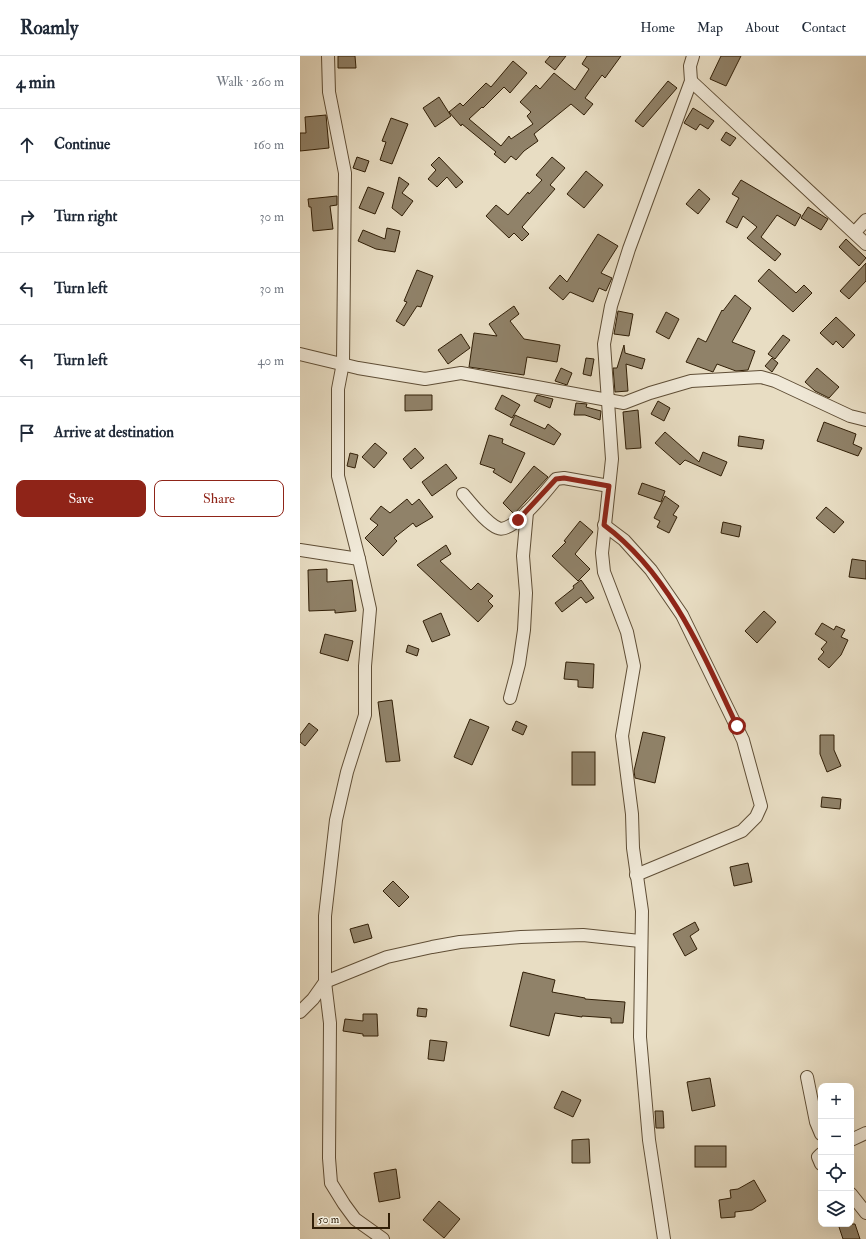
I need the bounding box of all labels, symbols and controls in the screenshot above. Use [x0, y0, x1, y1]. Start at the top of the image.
text: Roamly [20, 16, 78, 40]
text: Home [640, 19, 675, 36]
text: Map [697, 19, 723, 36]
text: About [745, 19, 779, 36]
text: Contact [801, 19, 846, 36]
text: 4 min [16, 72, 55, 93]
text: Walk · 260 m [216, 74, 284, 90]
icon: ahead [16, 134, 38, 156]
text: Continue [54, 135, 110, 154]
text: 160 m [253, 137, 284, 153]
icon: right [16, 206, 38, 228]
text: Turn right [54, 207, 117, 226]
text: 30 m [260, 209, 284, 225]
icon: left [16, 278, 38, 300]
text: Turn left [54, 279, 108, 298]
text: 30 m [260, 281, 284, 297]
icon: left [16, 350, 38, 372]
text: Turn left [54, 351, 108, 370]
text: 40 m [258, 353, 284, 369]
icon: arrive [16, 422, 38, 444]
text: Arrive at destination [54, 423, 174, 442]
button: Save [16, 480, 146, 517]
button: Share [154, 480, 284, 517]
route end [509, 511, 527, 529]
route start [728, 717, 746, 735]
map controls [818, 1083, 854, 1227]
button: + [818, 1083, 854, 1119]
button: − [818, 1119, 854, 1155]
button: locate [818, 1155, 854, 1191]
button: layers [818, 1191, 854, 1227]
scale bar [312, 1211, 390, 1230]
text: 50 m [318, 1213, 339, 1226]

